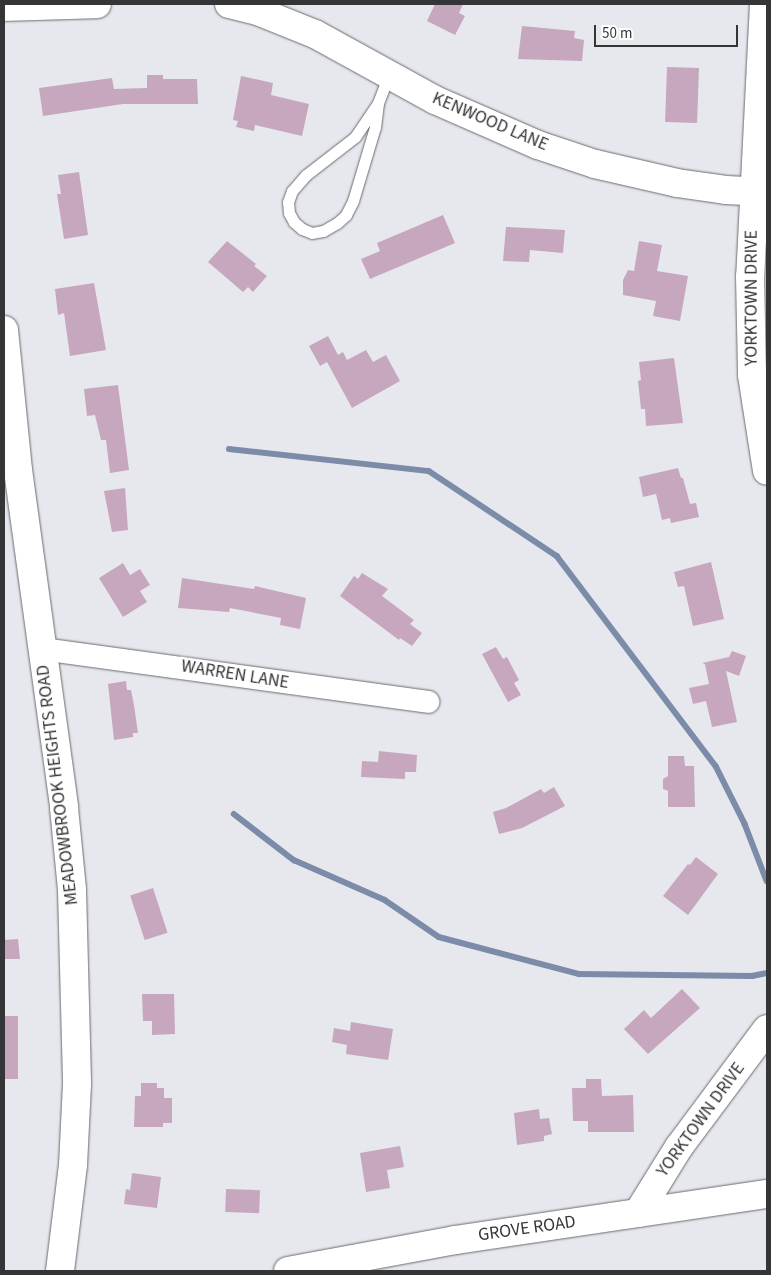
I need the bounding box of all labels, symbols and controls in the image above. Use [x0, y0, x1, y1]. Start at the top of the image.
scale bar [596, 15, 740, 47]
text: 50 m [602, 23, 632, 44]
street label: KENWOOD LANE [429, 88, 551, 156]
street label: YORKTOWN DRIVE [741, 230, 763, 366]
street label: WARREN LANE [180, 656, 290, 694]
street label: MEADOWBROOK HEIGHTS ROAD [33, 664, 83, 906]
street label: YORKTOWN DRIVE [652, 1059, 750, 1181]
street label: GROVE ROAD [477, 1211, 577, 1247]

